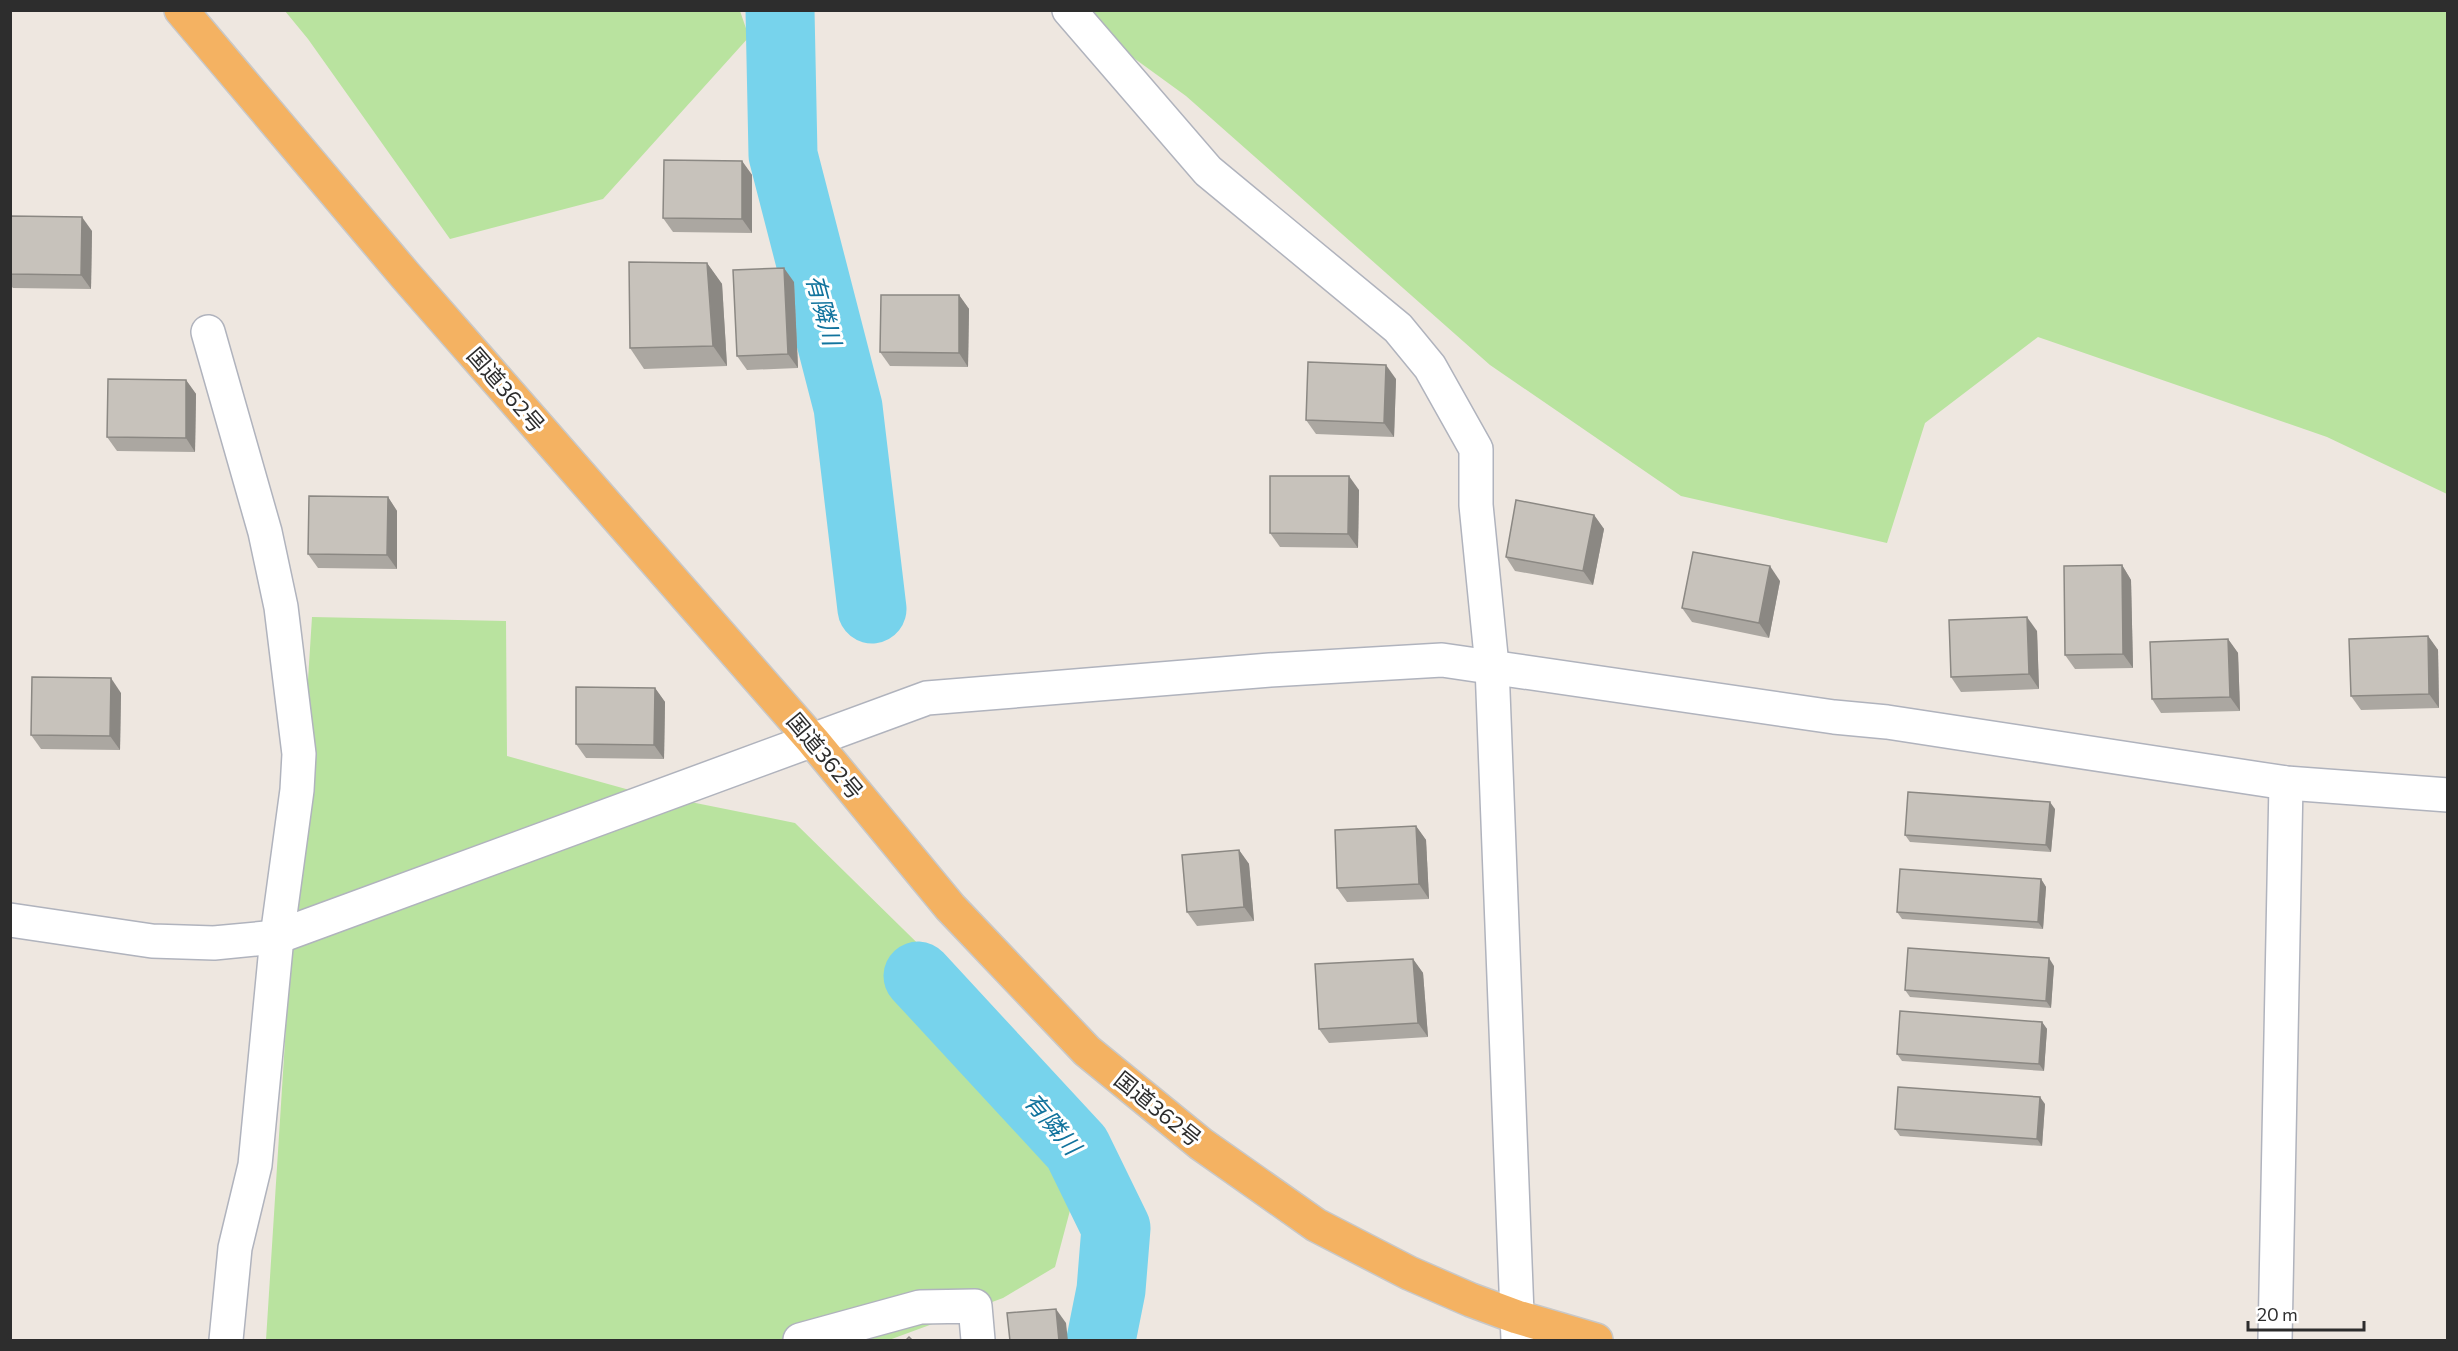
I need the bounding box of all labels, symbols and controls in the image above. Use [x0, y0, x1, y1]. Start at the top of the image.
water label: 有隣川 [801, 271, 849, 351]
street label: 国道362号 [462, 342, 551, 438]
street label: 国道362号 [782, 707, 869, 804]
street label: 国道362号 [1109, 1065, 1207, 1152]
water label: 有隣川 [1019, 1086, 1089, 1162]
scale bar [2248, 1294, 2364, 1332]
text: 20 m [2257, 1303, 2298, 1325]

